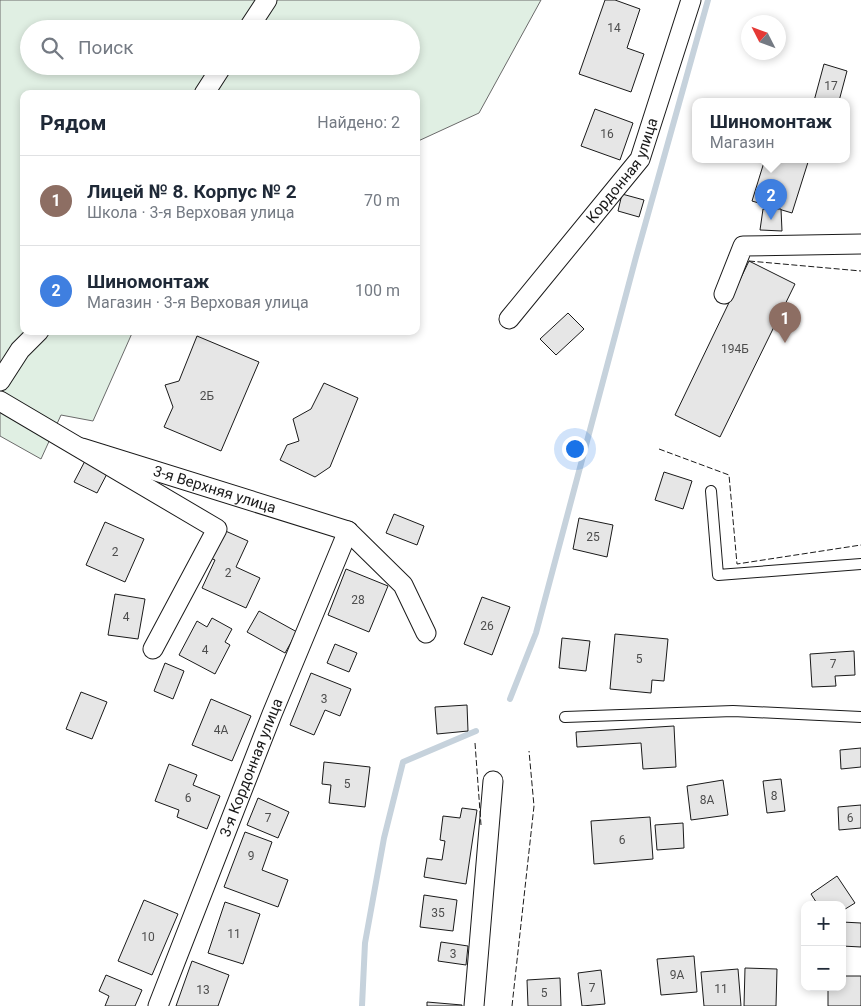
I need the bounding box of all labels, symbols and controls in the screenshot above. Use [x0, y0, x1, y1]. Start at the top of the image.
north arrow [741, 15, 786, 60]
search box [20, 20, 420, 75]
house number: 14 [607, 21, 621, 35]
icon: search [38, 34, 66, 62]
text: Поиск [78, 36, 134, 59]
house number: 17 [824, 79, 838, 93]
popup [692, 98, 850, 163]
text: Шиномонтаж [710, 110, 832, 133]
text: Рядом [40, 111, 106, 135]
text: Найдено: 2 [317, 113, 400, 132]
street label: Кордонная улица [582, 116, 662, 227]
house number: 16 [600, 127, 614, 141]
text: Магазин [710, 133, 775, 152]
pin: 2 [755, 179, 787, 220]
text: Лицей № 8. Корпус № 2 [87, 180, 297, 203]
text: 1 [51, 191, 61, 210]
text: 70 m [364, 191, 400, 210]
text: Школа · 3-я Верховая улица [87, 203, 295, 222]
text: Шиномонтаж [87, 270, 209, 293]
text: 2 [51, 281, 61, 300]
text: 100 m [355, 281, 400, 300]
text: Магазин · 3-я Верховая улица [87, 293, 309, 312]
pin: 1 [769, 302, 801, 343]
house number: 194Б [721, 342, 749, 356]
house number: 2Б [200, 389, 215, 403]
your location [562, 436, 588, 462]
street label: 3-я Верхняя улица [151, 462, 278, 517]
house number: 25 [586, 530, 600, 544]
house number: 2 [112, 545, 119, 559]
house number: 2 [225, 566, 232, 580]
house number: 28 [351, 593, 365, 607]
house number: 4 [123, 610, 130, 624]
house number: 26 [480, 619, 494, 633]
house number: 4 [202, 643, 209, 657]
house number: 5 [636, 652, 643, 666]
house number: 7 [830, 657, 837, 671]
house number: 3 [321, 692, 327, 706]
street label: 3-я Кордонная улица [216, 696, 286, 839]
house number: 4А [214, 723, 228, 737]
house number: 5 [344, 777, 351, 791]
house number: 8 [771, 789, 778, 803]
house number: 6 [185, 791, 192, 805]
house number: 8А [700, 793, 714, 807]
house number: 7 [265, 811, 272, 825]
house number: 6 [847, 811, 854, 825]
house number: 6 [619, 833, 626, 847]
house number: 9 [248, 849, 254, 863]
map controls [801, 901, 846, 991]
button: + [801, 901, 846, 946]
house number: 35 [431, 906, 445, 920]
house number: 11 [227, 927, 241, 941]
house number: 10 [141, 930, 155, 944]
button: − [801, 946, 846, 991]
house number: 3 [450, 947, 456, 961]
house number: 9А [670, 968, 684, 982]
house number: 7 [589, 981, 596, 995]
house number: 11 [714, 982, 728, 996]
house number: 13 [196, 983, 210, 997]
house number: 5 [541, 986, 548, 1000]

